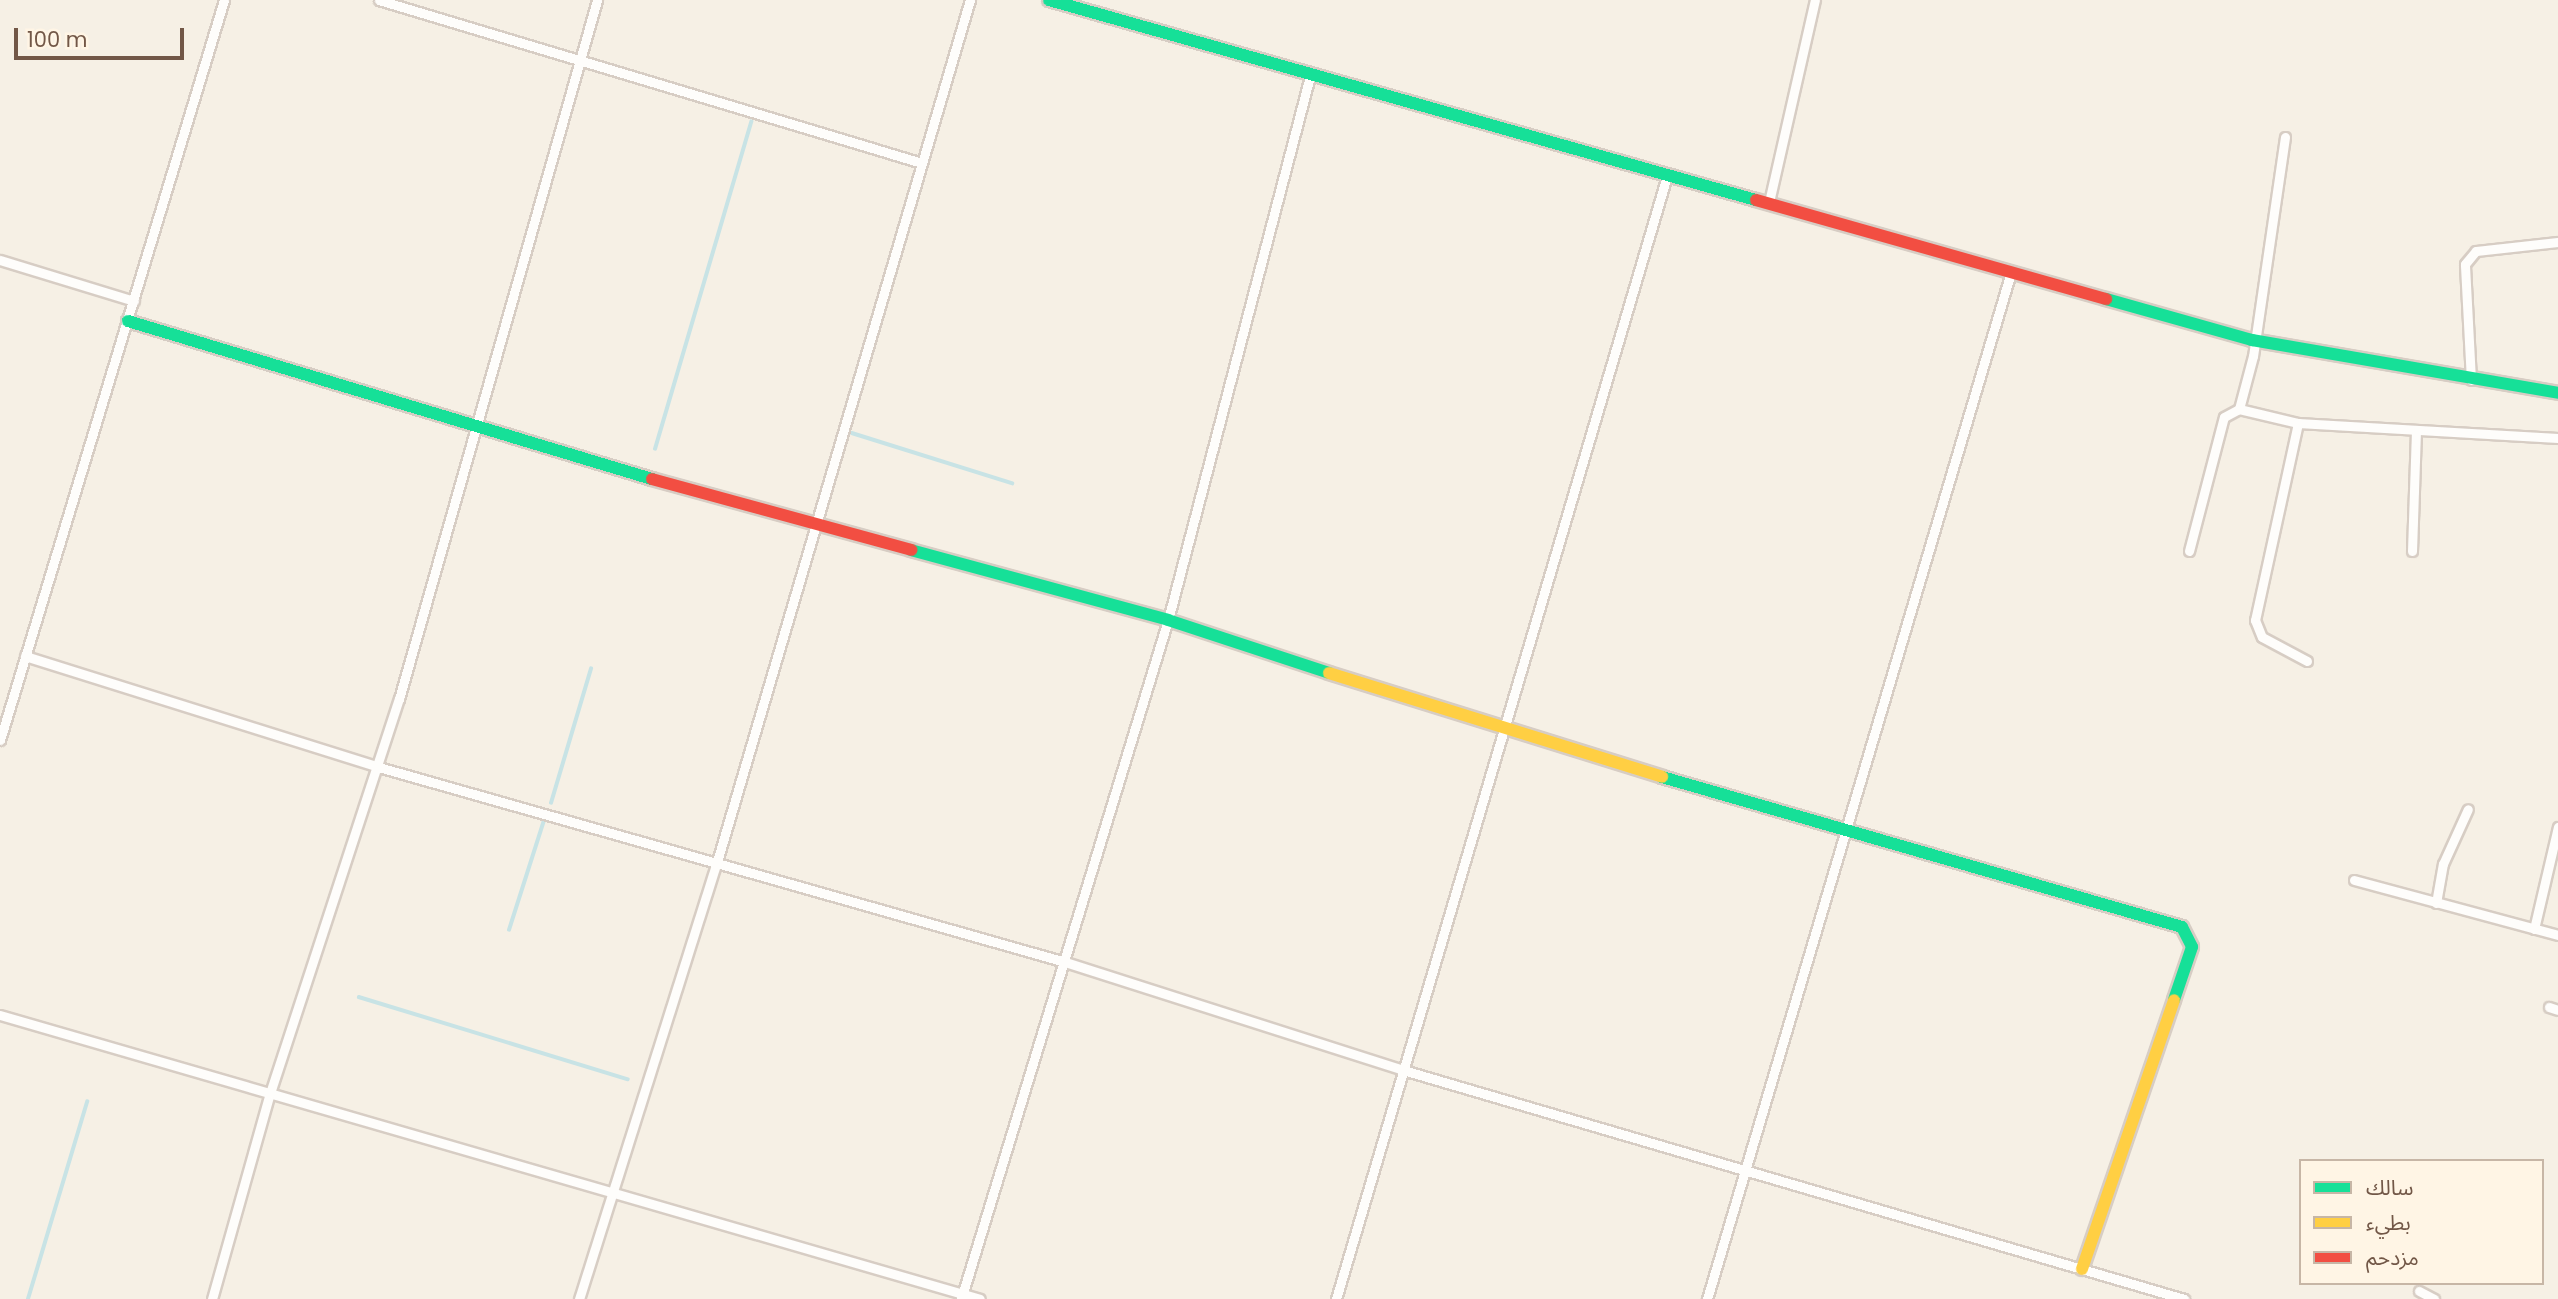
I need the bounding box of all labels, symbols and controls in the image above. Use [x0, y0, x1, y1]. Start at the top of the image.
scale bar [18, 14, 187, 58]
text: 100 m [27, 25, 87, 54]
legend [2299, 1159, 2544, 1285]
text: سالك [2366, 1173, 2413, 1202]
text: بطيء [2366, 1208, 2411, 1237]
text: مزدحم [2366, 1243, 2419, 1272]

